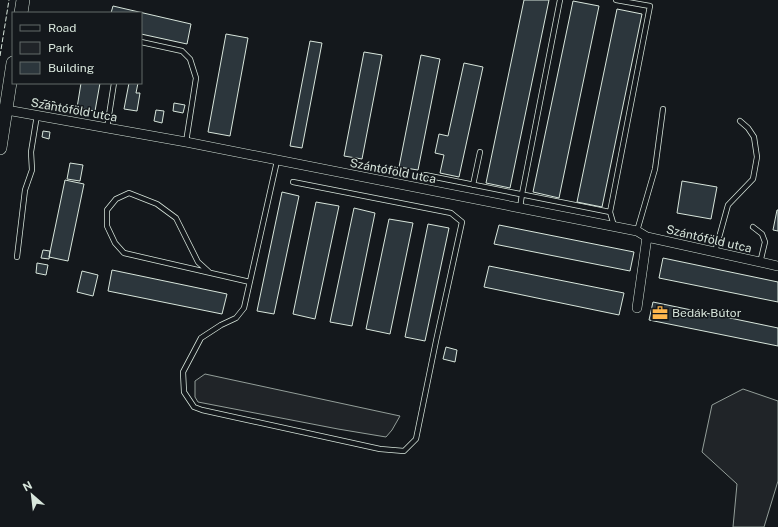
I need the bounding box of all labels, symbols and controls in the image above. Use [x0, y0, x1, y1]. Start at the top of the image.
legend [12, 12, 142, 84]
text: Road [48, 21, 76, 35]
text: Park [48, 41, 74, 55]
text: Building [48, 61, 94, 75]
street label: Szántóföld utca [30, 96, 118, 124]
street label: Szántóföld utca [349, 156, 437, 186]
street label: Szántóföld utca [665, 222, 753, 256]
office icon: Bedák Bútor [651, 304, 669, 322]
place label: Bedák Bútor [672, 306, 742, 320]
north arrow [12, 475, 52, 515]
text: N [21, 479, 34, 493]

